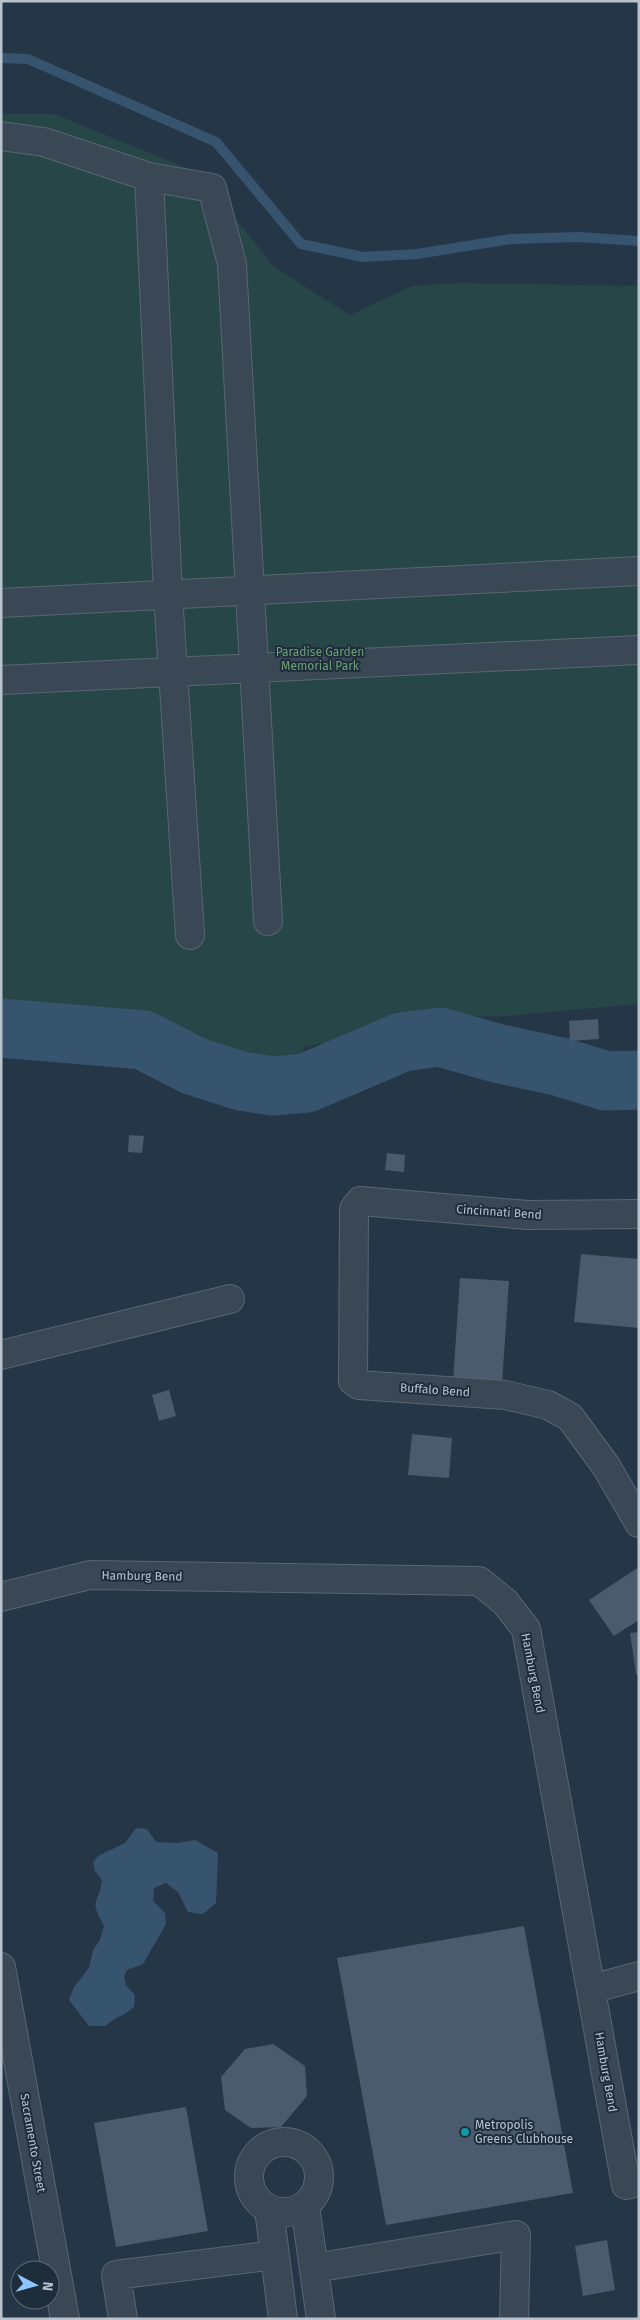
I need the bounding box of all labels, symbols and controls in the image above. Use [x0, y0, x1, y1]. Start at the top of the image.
park label: Paradise Garden Memorial Park [276, 645, 364, 673]
street label: Cincinnati Bend [456, 1202, 542, 1222]
street label: Buffalo Bend [400, 1381, 470, 1399]
street label: Hamburg Bend [101, 1568, 183, 1584]
street label: Hamburg Bend [518, 1632, 548, 1714]
street label: Hamburg Bend [592, 2031, 620, 2113]
street label: Sacramento Street [17, 2092, 49, 2194]
place label: Metropolis Greens Clubhouse [475, 2118, 573, 2146]
marker: Metropolis Greens Clubhouse [459, 2126, 471, 2138]
north arrow [10, 2260, 60, 2310]
text: N [38, 2281, 56, 2292]

